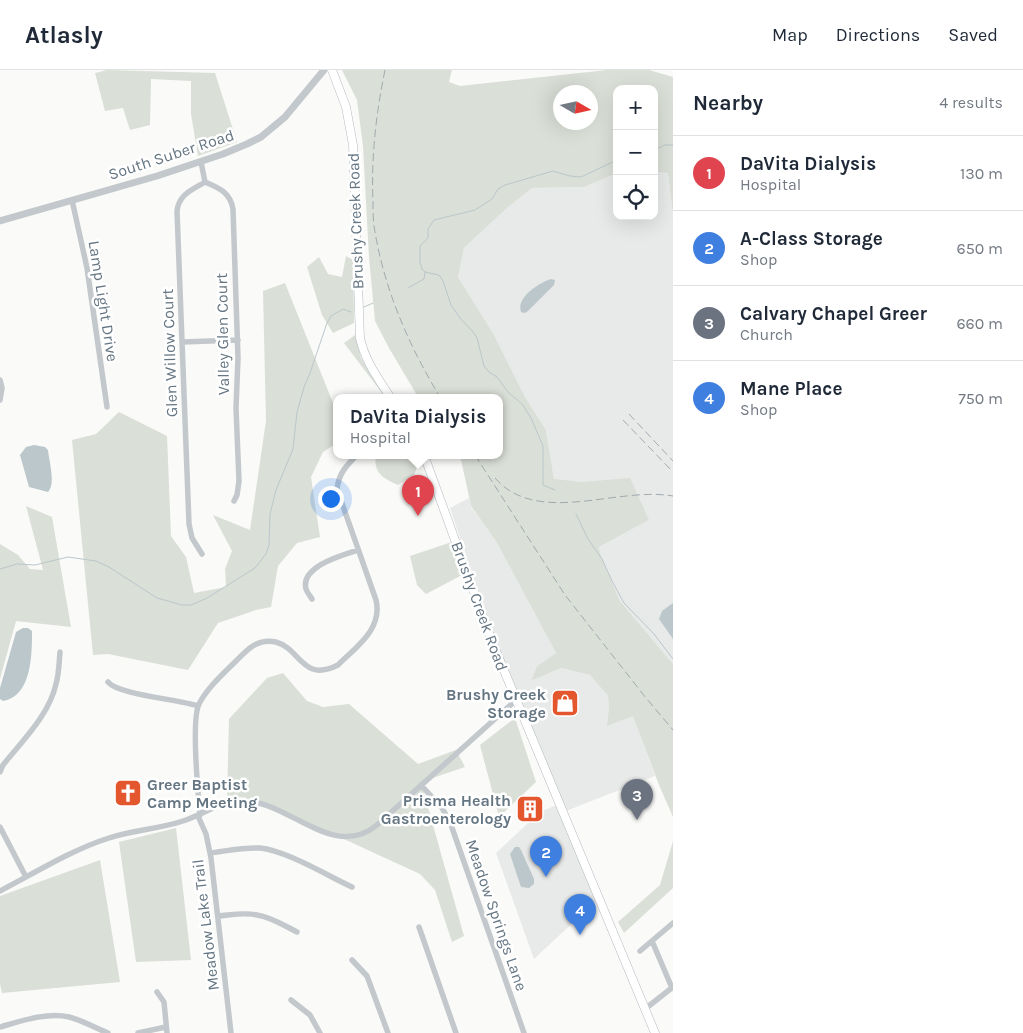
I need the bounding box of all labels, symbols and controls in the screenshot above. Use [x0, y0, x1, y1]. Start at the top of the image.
text: Atlasly [25, 21, 103, 49]
text: Map [772, 24, 808, 46]
text: Directions [836, 24, 920, 46]
text: Saved [948, 24, 998, 46]
north arrow [553, 85, 598, 130]
map controls [613, 85, 658, 220]
button: + [613, 85, 658, 130]
text: Nearby [693, 91, 763, 115]
text: 4 results [939, 93, 1003, 112]
street label: South Suber Road [106, 125, 236, 184]
button: − [613, 130, 658, 175]
street label: Brushy Creek Road [344, 152, 367, 289]
text: DaVita Dialysis [740, 153, 876, 175]
text: 1 [706, 164, 712, 183]
text: 130 m [960, 164, 1003, 183]
button: locate [613, 175, 658, 220]
text: Hospital [740, 175, 801, 194]
text: A-Class Storage [740, 228, 883, 250]
street label: Lamp Light Drive [85, 239, 122, 363]
text: 2 [704, 239, 714, 258]
text: 650 m [957, 239, 1003, 258]
text: Shop [740, 250, 777, 269]
street label: Valley Glen Court [212, 273, 233, 395]
street label: Glen Willow Court [158, 288, 181, 418]
text: Calvary Chapel Greer [740, 303, 927, 325]
text: 3 [704, 314, 714, 333]
text: 660 m [956, 314, 1003, 333]
text: Church [740, 325, 793, 344]
text: Mane Place [740, 378, 843, 400]
text: 4 [704, 389, 714, 408]
text: 750 m [958, 389, 1003, 408]
popup [333, 394, 503, 459]
text: Shop [740, 400, 777, 419]
text: DaVita Dialysis [350, 406, 486, 428]
text: Hospital [350, 428, 411, 447]
pin: 1 [402, 475, 434, 516]
your location [318, 486, 344, 512]
street label: Brushy Creek Road [447, 539, 512, 674]
place label: Brushy Creek Storage [446, 685, 547, 722]
shop icon: Brushy Creek Storage [550, 688, 580, 718]
place label: Greer Baptist Camp Meeting [147, 775, 257, 812]
church icon: Greer Baptist Camp Meeting [113, 778, 143, 808]
pin: 3 [621, 779, 653, 820]
place label: Prisma Health Gastroenterology [381, 791, 511, 828]
building icon: Prisma Health Gastroenterology [515, 794, 545, 824]
pin: 2 [530, 836, 562, 877]
street label: Meadow Springs Lane [462, 837, 531, 993]
street label: Meadow Lake Trail [188, 858, 223, 992]
pin: 4 [564, 894, 596, 935]

